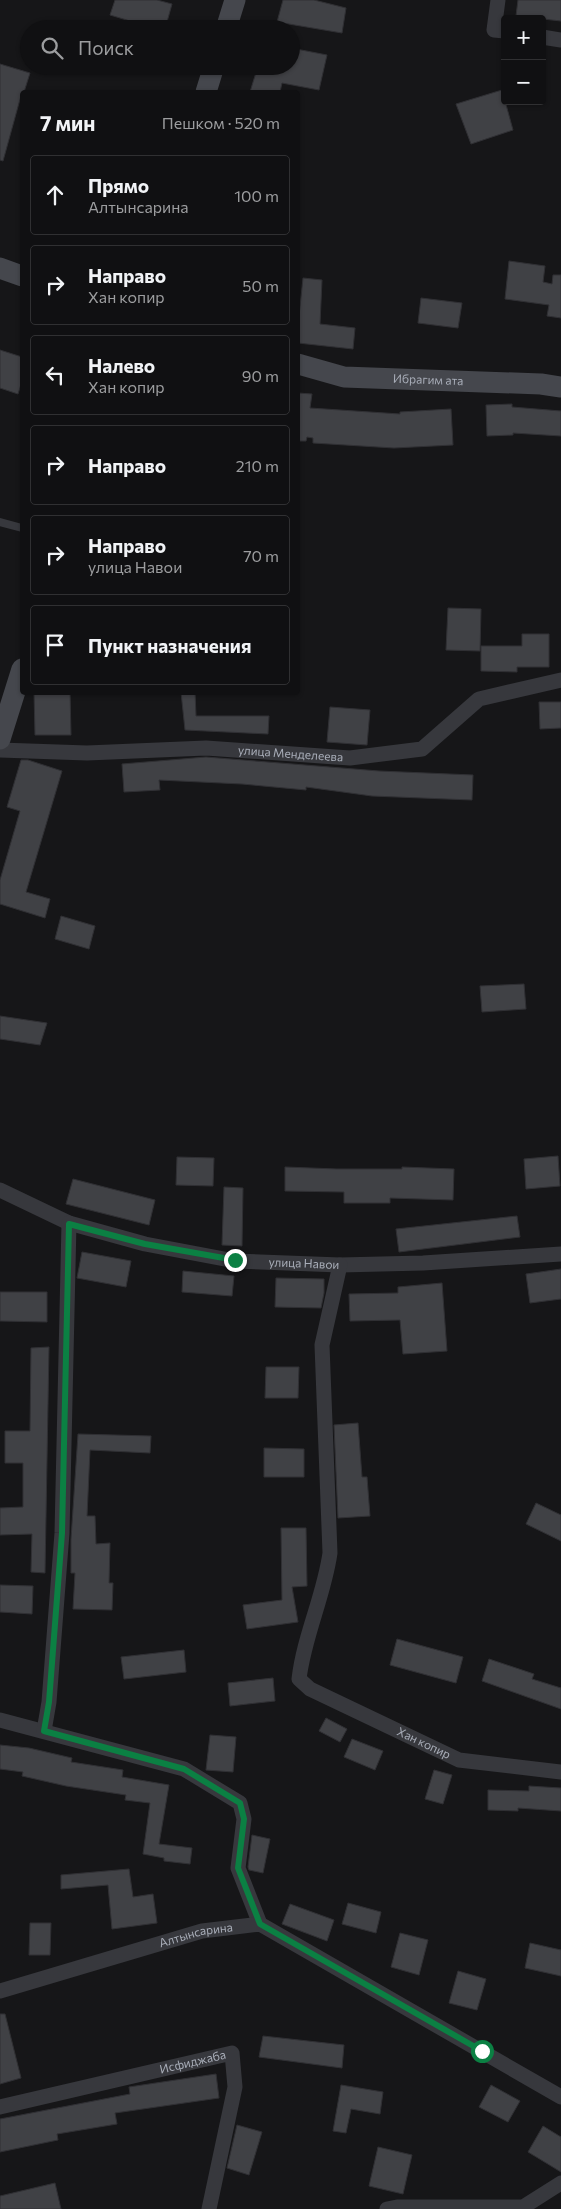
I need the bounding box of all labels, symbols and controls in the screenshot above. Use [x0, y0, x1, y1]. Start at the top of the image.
map controls [501, 15, 546, 105]
button: + [501, 15, 546, 60]
search box [20, 20, 300, 75]
icon: search [38, 34, 66, 62]
text: Поиск [78, 36, 134, 59]
button: − [501, 60, 546, 105]
text: 7 мин [40, 110, 96, 135]
text: Пешком · 520 m [162, 113, 280, 132]
text: Прямо [88, 174, 149, 197]
icon: ahead [41, 181, 69, 209]
text: 100 m [234, 186, 279, 205]
text: Алтынсарина [88, 197, 189, 216]
text: Направо [88, 264, 166, 287]
icon: right [41, 271, 69, 299]
text: 50 m [242, 276, 279, 295]
text: Хан копир [88, 287, 165, 306]
text: Налево [88, 354, 155, 377]
icon: left [41, 361, 69, 389]
text: 90 m [242, 366, 279, 385]
street label: Ибрагим ата [393, 371, 464, 387]
text: Хан копир [88, 377, 165, 396]
icon: right [41, 451, 69, 479]
text: Направо [88, 454, 166, 477]
text: 210 m [236, 456, 279, 475]
text: Направо [88, 534, 166, 557]
icon: right [41, 541, 69, 569]
text: 70 m [243, 546, 279, 565]
text: улица Навои [88, 557, 182, 576]
icon: arrive [41, 631, 69, 659]
text: Пункт назначения [88, 634, 251, 657]
street label: улица Менделеева [238, 742, 344, 764]
route end [224, 1249, 247, 1272]
street label: улица Навои [268, 1254, 340, 1271]
street label: Хан копир [395, 1724, 453, 1761]
street label: Алтынсарина [157, 1919, 234, 1949]
route start [471, 2040, 494, 2063]
street label: Исфиджаба [158, 2047, 227, 2076]

